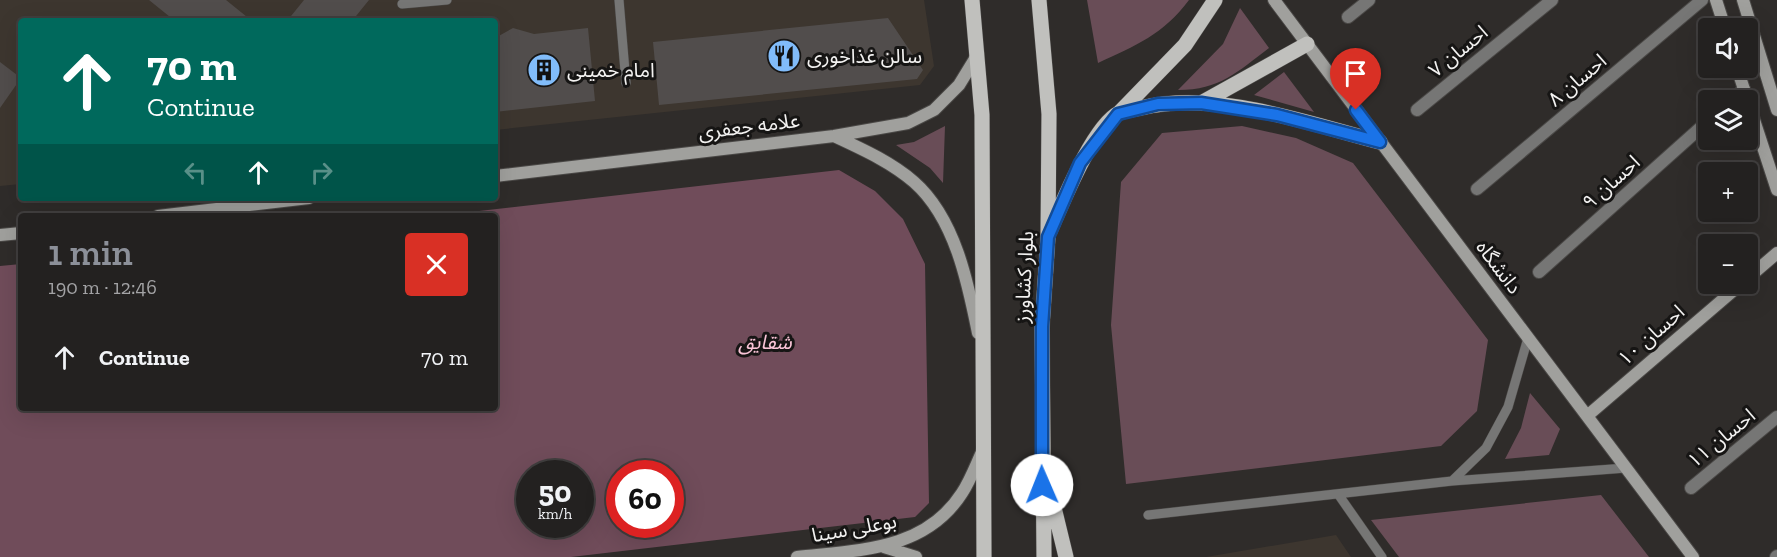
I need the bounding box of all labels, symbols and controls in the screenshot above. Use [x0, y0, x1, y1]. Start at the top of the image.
map controls [1698, 18, 1758, 294]
button: sound [1698, 18, 1758, 78]
street label: احسان ۷ [1424, 20, 1492, 82]
restaurant icon: سالن غذاخوری [766, 38, 802, 74]
text: 70 m [147, 40, 237, 91]
icon: ahead [48, 42, 126, 120]
place label: سالن غذاخوری [807, 44, 922, 68]
pin [1330, 48, 1381, 110]
street label: احسان ۸ [1543, 49, 1611, 111]
building icon: امام خمینی [526, 52, 562, 88]
icon: arrive [1339, 57, 1372, 90]
place label: امام خمینی [567, 58, 655, 85]
button: layers [1698, 90, 1758, 150]
text: Continue [147, 91, 255, 123]
street label: علامه جعفری [697, 108, 801, 144]
street label: احسان ۹ [1577, 150, 1645, 214]
icon: left [179, 156, 212, 189]
icon: ahead [242, 156, 275, 189]
icon: right [305, 156, 338, 189]
button: + [1698, 162, 1758, 222]
street label: بلوار کشاورز [1010, 230, 1038, 325]
text: 1 min [48, 231, 133, 274]
button: close [405, 233, 468, 296]
button: − [1698, 234, 1758, 294]
street label: دانشگاه [1471, 236, 1527, 298]
text: 190 m · 12:46 [48, 275, 157, 299]
street label: احسان ۱۰ [1613, 300, 1689, 370]
park label: شقایق [738, 330, 792, 355]
icon: ahead [48, 341, 81, 374]
text: Continue [99, 344, 190, 371]
text: 70 m [421, 344, 468, 371]
street label: احسان ۱۱ [1682, 403, 1760, 473]
position arrow [1010, 453, 1074, 517]
speed limit sign: 60 [606, 460, 684, 538]
text: 50 [539, 474, 571, 510]
text: km/h [538, 505, 572, 523]
street label: بوعلی سینا [810, 509, 898, 547]

